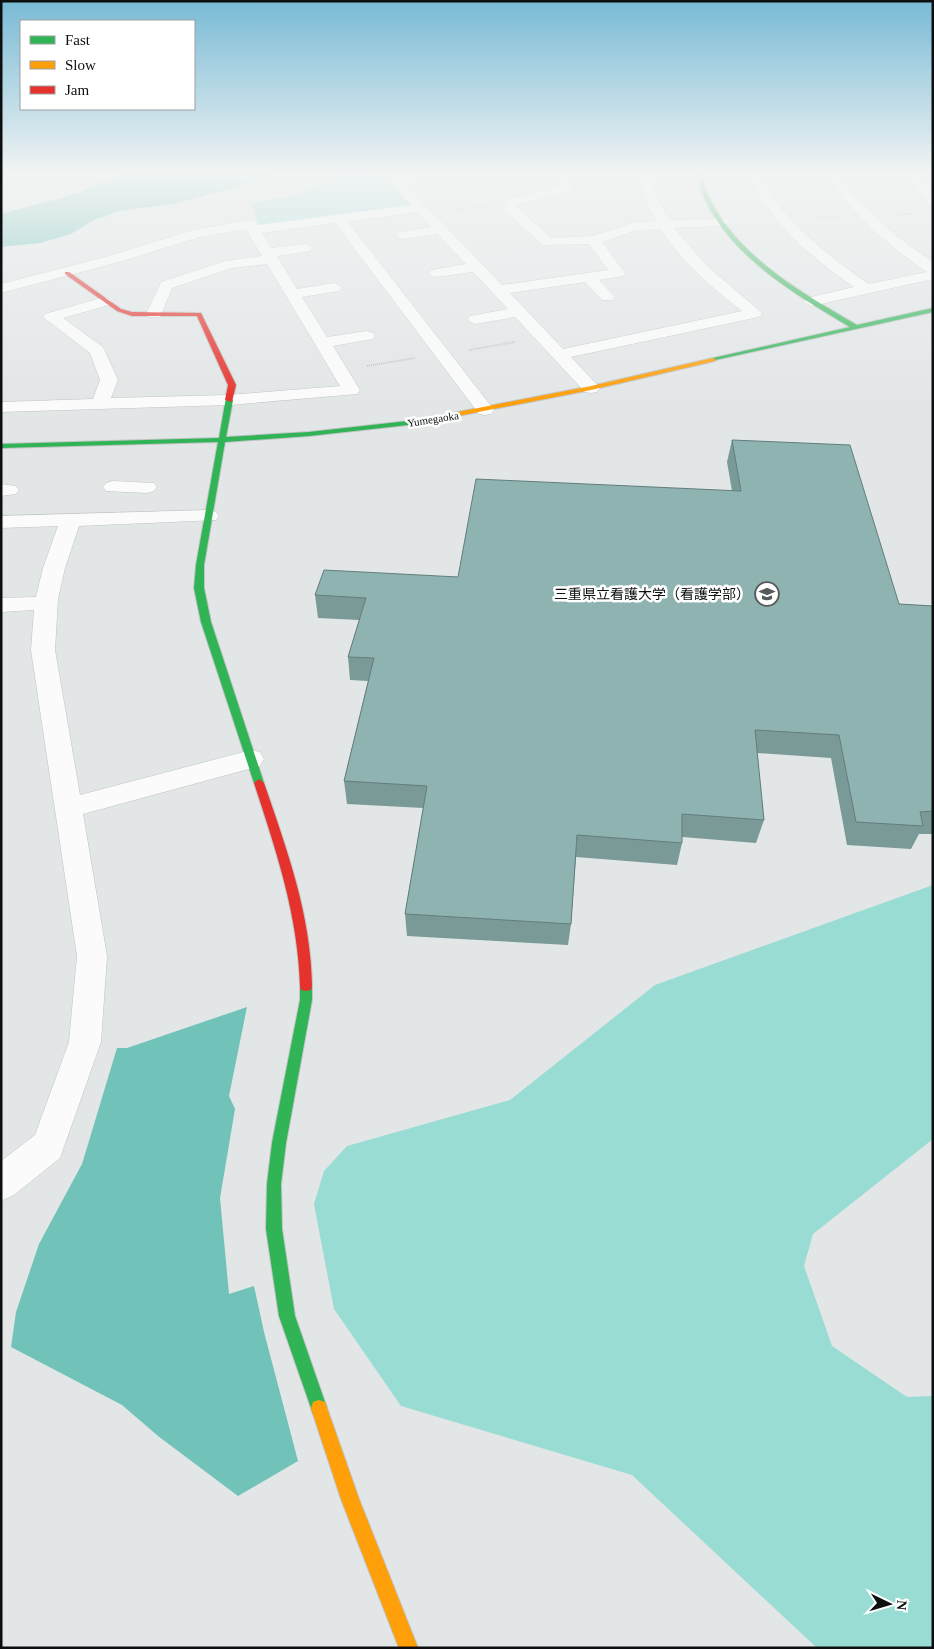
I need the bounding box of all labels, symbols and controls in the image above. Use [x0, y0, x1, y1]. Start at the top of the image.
legend [20, 20, 195, 110]
text: Fast [65, 32, 91, 48]
text: Slow [65, 57, 96, 73]
text: Jam [65, 82, 89, 98]
street label: Yumegaoka [406, 409, 460, 429]
school or university icon: 三重県立看護大学（看護学部） [754, 581, 780, 607]
place label: 三重県立看護大学（看護学部） [554, 587, 750, 602]
north arrow [864, 1579, 914, 1629]
text: N [894, 1599, 909, 1611]

